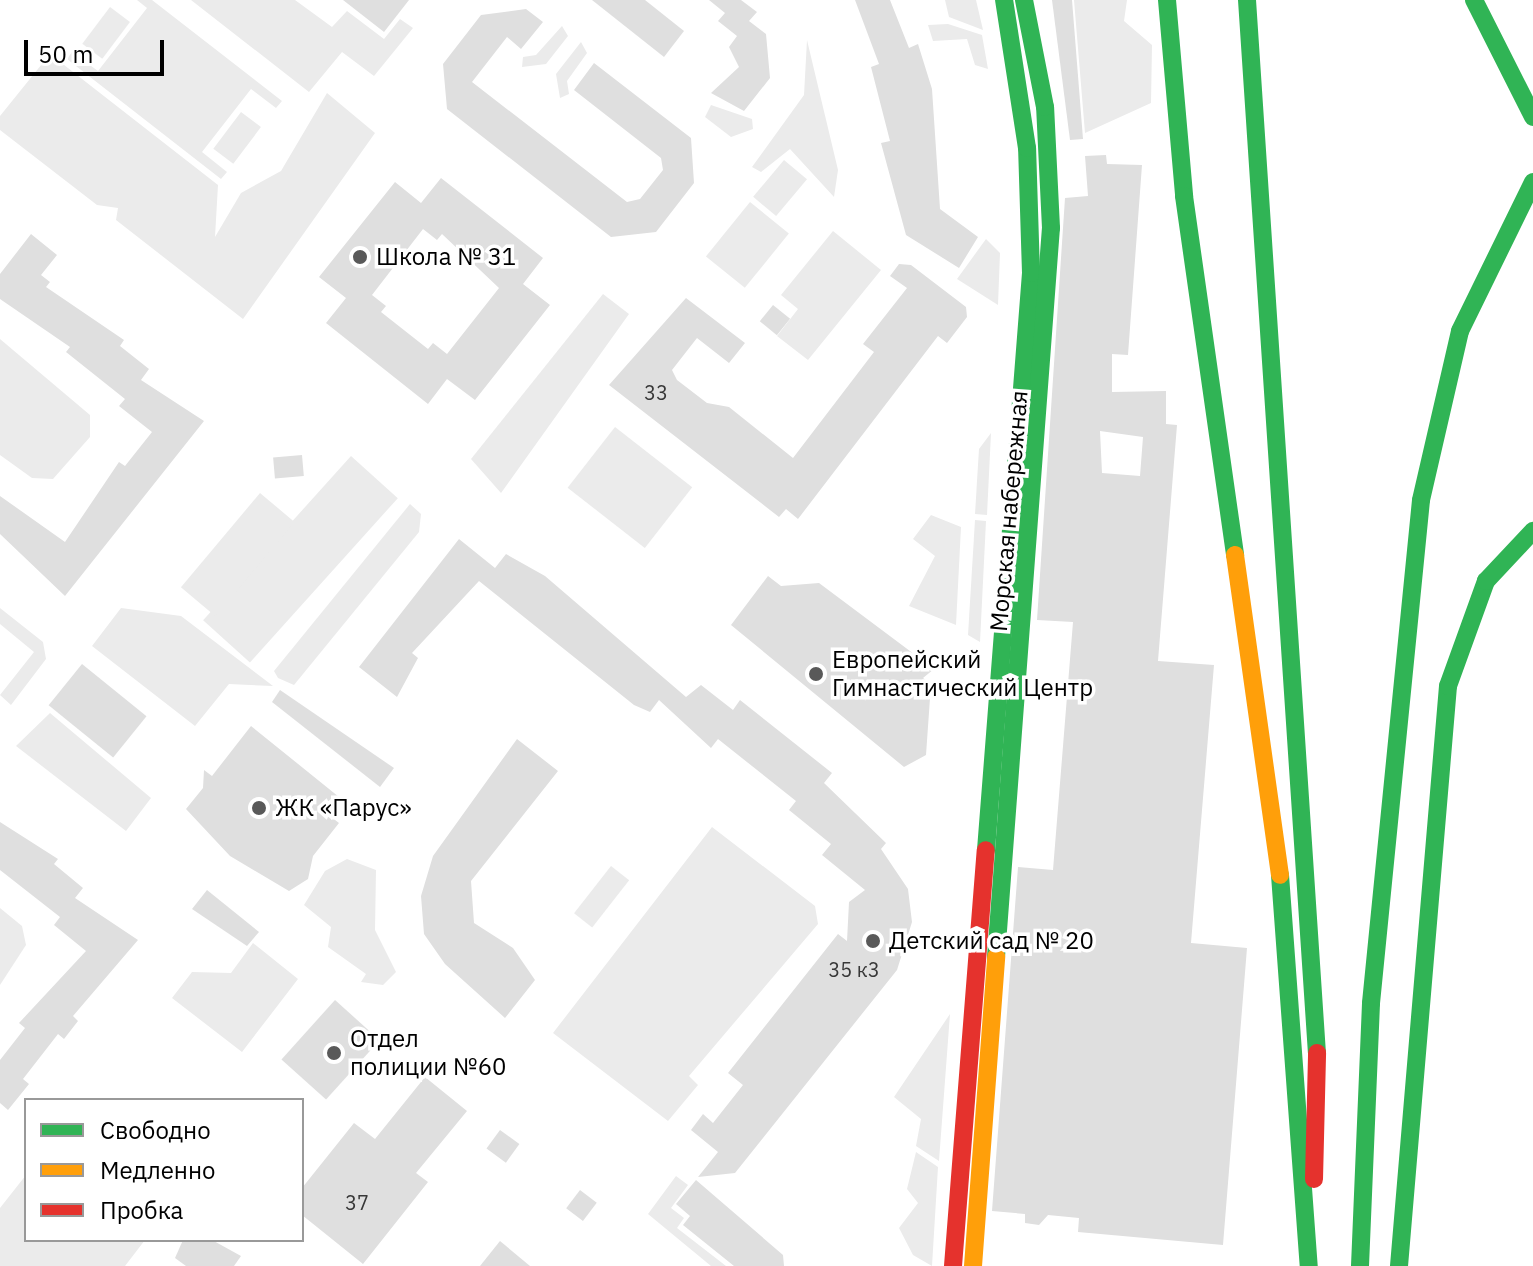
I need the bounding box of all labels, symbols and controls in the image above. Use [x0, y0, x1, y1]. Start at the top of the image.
scale bar [28, 24, 168, 74]
text: 50 m [38, 38, 93, 70]
place label: Школа № 31 [376, 243, 516, 271]
marker: Школа № 31 [351, 248, 369, 266]
house number: 33 [644, 380, 668, 404]
street label: Морская набережная [984, 389, 1034, 633]
place label: Европейский Гимнастический Центр [832, 646, 1093, 702]
marker: Европейский Гимнастический Центр [807, 665, 825, 683]
place label: ЖК «Парус» [275, 794, 412, 822]
marker: ЖК «Парус» [250, 799, 268, 817]
place label: Детский сад № 20 [889, 927, 1094, 955]
marker: Детский сад № 20 [864, 932, 882, 950]
house number: 35 к3 [828, 957, 880, 981]
place label: Отдел полиции №60 [350, 1025, 507, 1081]
marker: Отдел полиции №60 [325, 1044, 343, 1062]
legend [24, 1098, 304, 1242]
text: Свободно [100, 1114, 211, 1146]
text: Медленно [100, 1154, 216, 1186]
house number: 37 [345, 1190, 369, 1214]
text: Пробка [100, 1194, 183, 1226]

